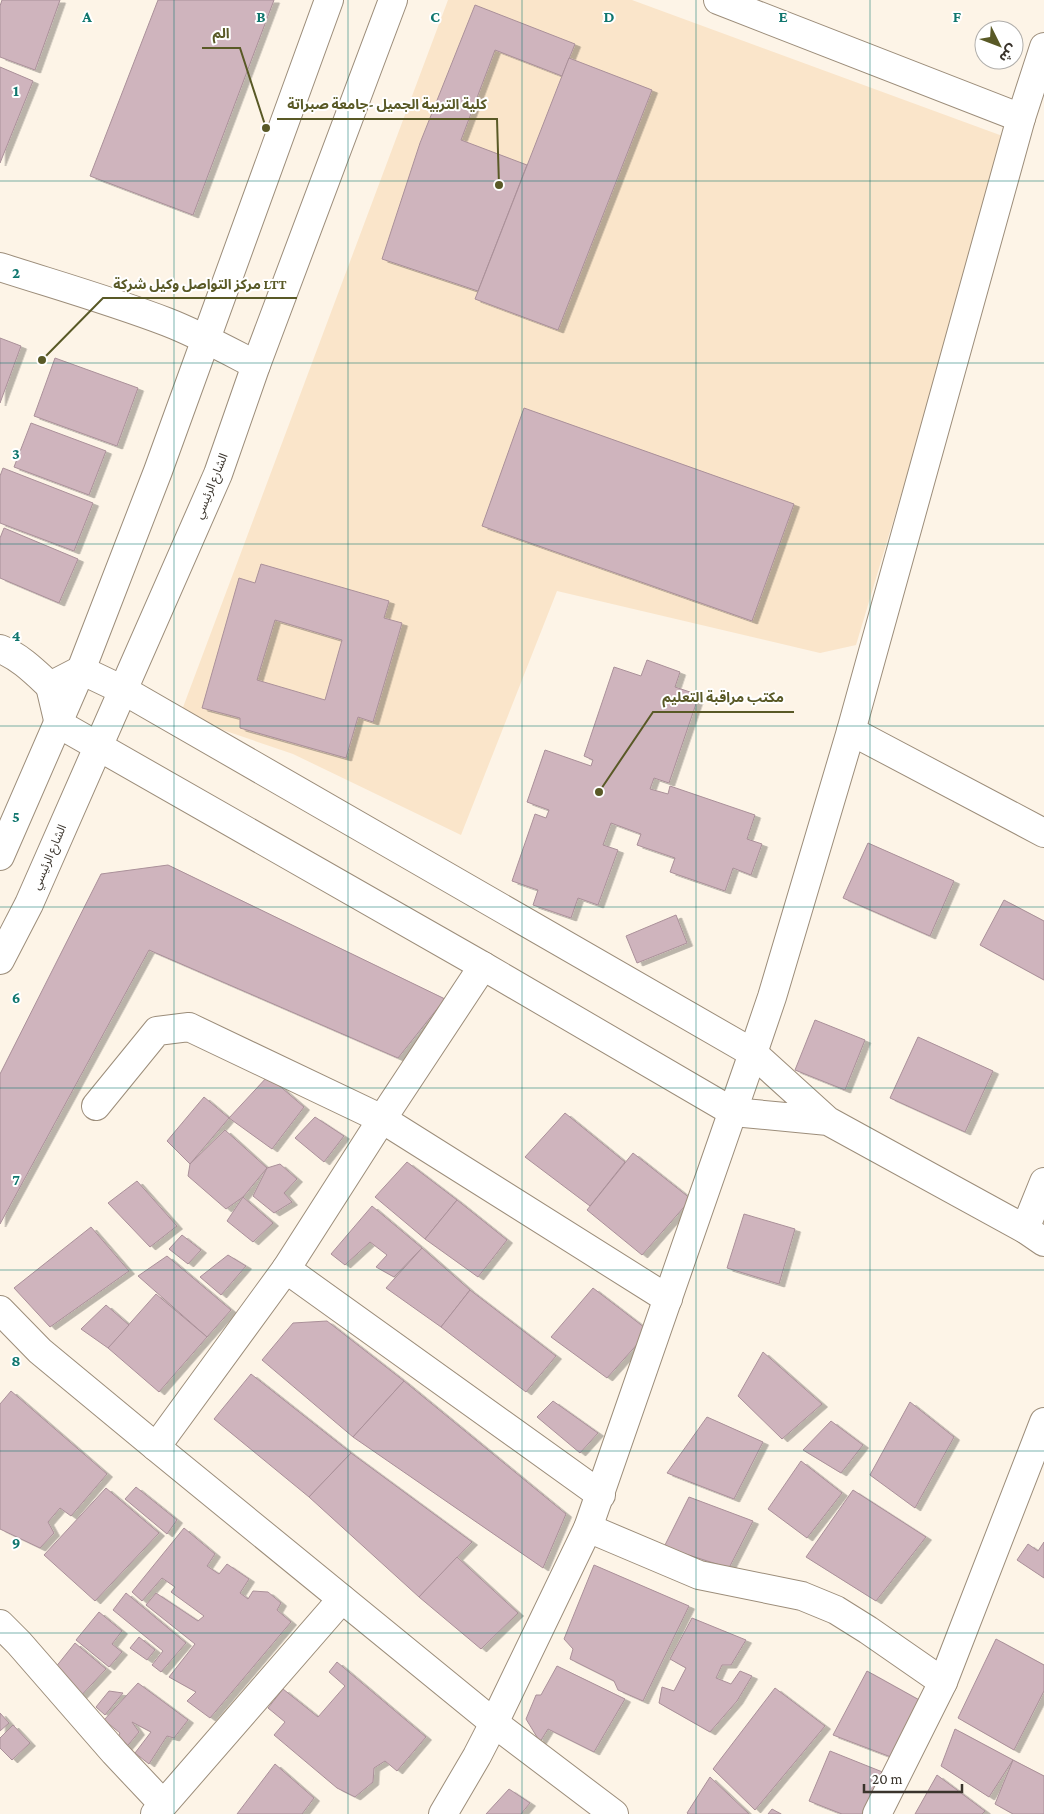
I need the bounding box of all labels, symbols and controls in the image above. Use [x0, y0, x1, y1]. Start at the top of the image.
text: A [81, 8, 92, 25]
text: B [256, 8, 266, 25]
text: C [430, 8, 440, 25]
text: D [603, 8, 615, 25]
text: E [778, 8, 788, 25]
text: F [953, 8, 962, 25]
callout: الم [202, 19, 240, 48]
north arrow [974, 20, 1024, 70]
text: الم [212, 25, 230, 44]
text: ش [996, 41, 1021, 66]
text: 1 [13, 82, 19, 99]
callout: كلية التربية الجميل -جامعة صبراتة [277, 90, 497, 119]
text: كلية التربية الجميل -جامعة صبراتة [287, 96, 487, 113]
text: 2 [12, 264, 20, 281]
callout: مركز التواصل وكيل شركة LTT [103, 269, 297, 298]
text: مركز التواصل وكيل شركة LTT [113, 276, 287, 293]
text: 3 [12, 445, 20, 462]
street label: الشارع الرئيسي [191, 451, 233, 522]
text: 4 [12, 627, 21, 644]
callout: مكتب مراقبة التعليم [653, 683, 794, 712]
text: مكتب مراقبة التعليم [662, 689, 784, 708]
text: 5 [12, 808, 20, 825]
street label: الشارع الرئيسي [29, 822, 72, 893]
text: 6 [12, 989, 20, 1006]
text: 7 [12, 1171, 20, 1188]
text: 8 [11, 1352, 21, 1369]
text: 9 [12, 1534, 20, 1551]
scale bar [864, 1762, 962, 1794]
text: 20 m [872, 1771, 903, 1787]

